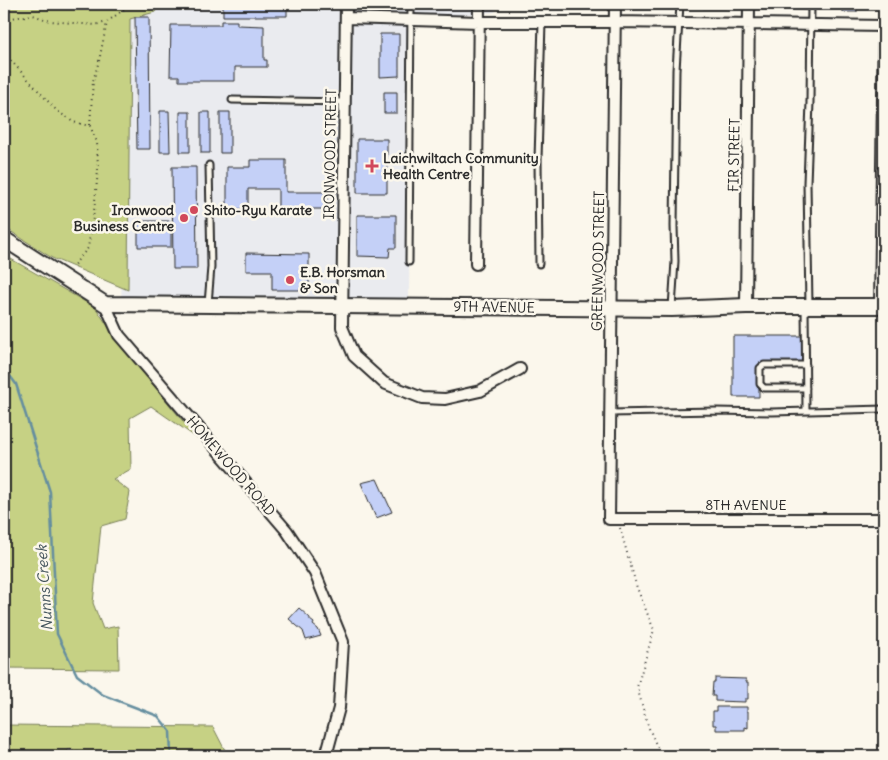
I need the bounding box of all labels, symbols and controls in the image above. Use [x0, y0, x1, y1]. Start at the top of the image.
street label: IRONWOOD STREET [320, 88, 340, 220]
street label: FIR STREET [724, 118, 744, 192]
place label: Laichwiltach Community Health Centre [383, 149, 539, 183]
marker: Laichwiltach Community Health Centre [365, 159, 379, 173]
street label: GREENWOOD STREET [588, 191, 608, 331]
place label: Ironwood Business Centre [73, 201, 175, 235]
place label: Shito-Ryu Karate [204, 201, 313, 219]
marker: Shito-Ryu Karate [188, 204, 200, 216]
marker: Ironwood Business Centre [178, 212, 190, 224]
place label: E.B. Horsman & Son [300, 263, 385, 297]
marker: E.B. Horsman & Son [284, 274, 296, 286]
street label: 9TH AVENUE [453, 297, 535, 317]
street label: HOMEWOOD ROAD [183, 412, 279, 520]
street label: 8TH AVENUE [705, 496, 787, 514]
water label: Nunns Creek [31, 543, 56, 632]

